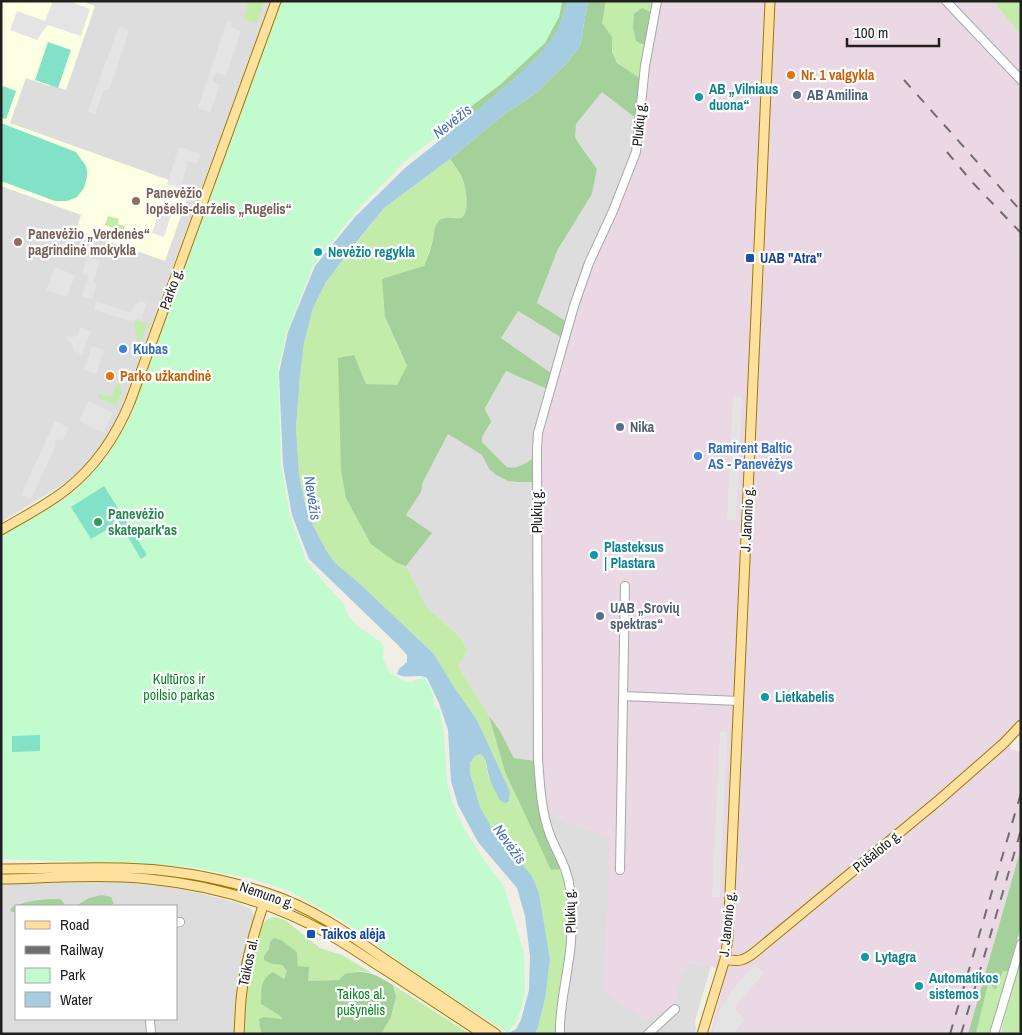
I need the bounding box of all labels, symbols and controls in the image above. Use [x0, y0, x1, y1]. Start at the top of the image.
scale bar [847, 15, 940, 47]
text: 100 m [854, 22, 888, 43]
place label: Nr. 1 valgykla [801, 66, 875, 84]
marker: Nr. 1 valgykla [785, 69, 797, 81]
place label: AB „Vilniaus duona“ [709, 80, 778, 114]
place label: AB Amilina [807, 86, 868, 104]
marker: AB Amilina [791, 89, 803, 101]
marker: AB „Vilniaus duona“ [693, 91, 705, 103]
water label: Nevėžis [428, 99, 476, 143]
street label: Plukių g. [628, 101, 650, 147]
place label: Panevėžio lopšelis-darželis „Rugelis“ [146, 184, 292, 218]
marker: Panevėžio lopšelis-darželis „Rugelis“ [130, 195, 142, 207]
place label: Panevėžio „Verdenės“ pagrindinė mokykla [28, 225, 150, 259]
marker: Panevėžio „Verdenės“ pagrindinė mokykla [12, 236, 24, 248]
place label: Nevėžio regykla [328, 243, 415, 261]
marker: Nevėžio regykla [312, 246, 324, 258]
place label: UAB "Atra" [760, 249, 822, 267]
marker: UAB "Atra" [744, 252, 756, 264]
street label: Parko g. [155, 266, 187, 312]
place label: Kubas [133, 340, 168, 358]
marker: Kubas [117, 343, 129, 355]
place label: Parko užkandinė [120, 367, 211, 385]
marker: Parko užkandinė [104, 370, 116, 382]
place label: Nika [630, 418, 655, 436]
marker: Nika [614, 421, 626, 433]
place label: Ramirent Baltic AS - Panevėžys [708, 439, 793, 473]
marker: Ramirent Baltic AS - Panevėžys [692, 450, 704, 462]
water label: Nevėžis [299, 474, 327, 522]
street label: J. Janonio g. [736, 486, 758, 552]
street label: Plukių g. [528, 489, 546, 533]
place label: Panevėžio skatepark'as [108, 505, 177, 539]
marker: Panevėžio skatepark'as [92, 516, 104, 528]
place label: Plasteksus | Plastara [604, 538, 664, 572]
marker: Plasteksus | Plastara [588, 549, 600, 561]
place label: UAB „Srovių spektras“ [610, 599, 680, 633]
marker: UAB „Srovių spektras“ [594, 610, 606, 622]
park label: Kultūros ir poilsio parkas [143, 670, 215, 704]
place label: Lietkabelis [775, 688, 834, 706]
marker: Lietkabelis [759, 691, 771, 703]
water label: Nevėžis [488, 820, 532, 868]
street label: Pušaloto g. [849, 826, 905, 876]
street label: Nemuno g. [238, 877, 296, 913]
street label: Plukių g. [560, 888, 580, 934]
street label: J. Janonio g. [715, 890, 739, 958]
legend [15, 905, 178, 1020]
text: Road [60, 914, 89, 935]
place label: Taikos alėja [321, 925, 386, 943]
marker: Taikos alėja [305, 928, 317, 940]
street label: Taikos al. [234, 936, 262, 988]
text: Railway [60, 939, 105, 960]
place label: Lytagra [875, 948, 917, 966]
marker: Lytagra [859, 951, 871, 963]
text: Park [60, 964, 86, 985]
place label: Automatikos sistemos [929, 969, 999, 1003]
marker: Automatikos sistemos [913, 980, 925, 992]
park label: Taikos al. pušynėlis [337, 985, 386, 1019]
text: Water [60, 989, 92, 1010]

